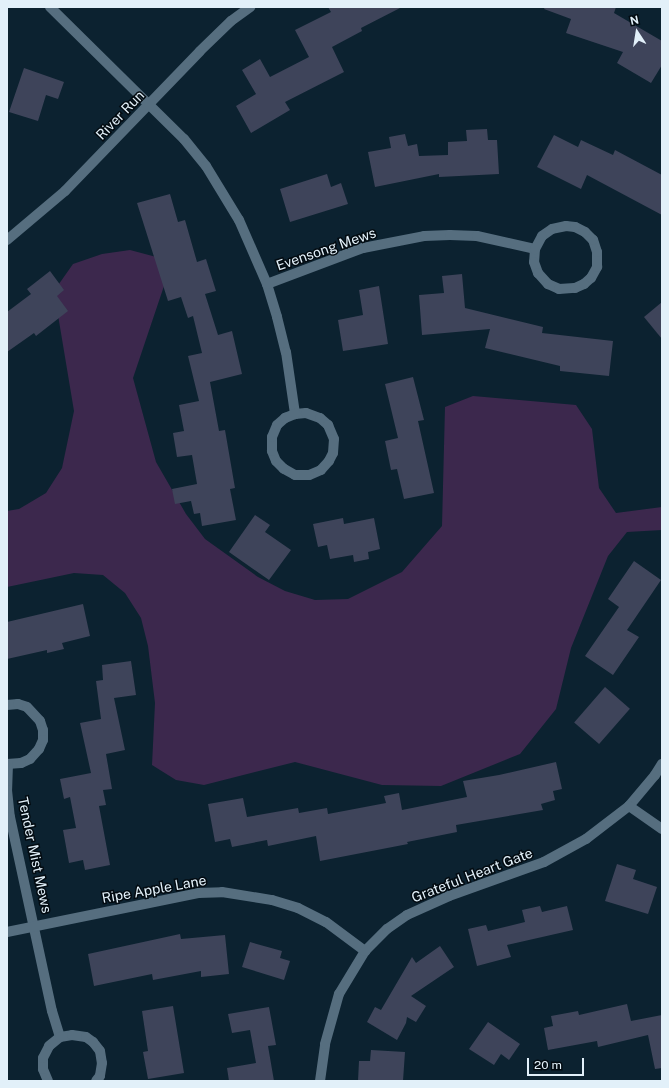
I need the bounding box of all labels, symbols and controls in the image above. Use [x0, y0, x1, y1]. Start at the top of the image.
north arrow [617, 12, 657, 52]
text: N [629, 13, 640, 27]
street label: River Run [92, 87, 148, 143]
street label: Evensong Mews [274, 224, 378, 274]
street label: Tender Mist Mews [15, 795, 55, 915]
street label: Grateful Heart Gate [409, 844, 535, 906]
street label: Ripe Apple Lane [100, 872, 208, 906]
scale bar [529, 1050, 586, 1076]
text: 20 m [534, 1058, 562, 1072]

